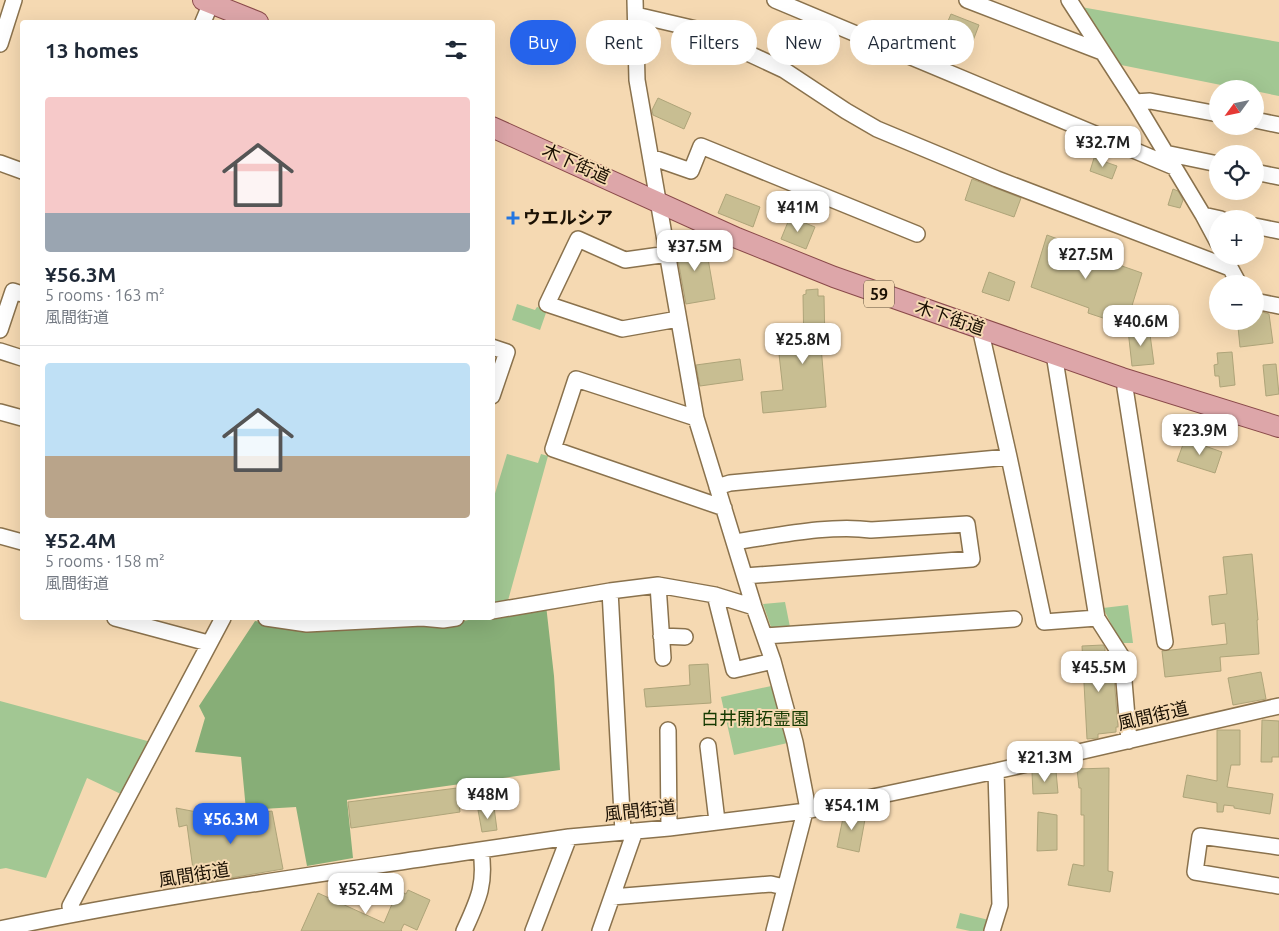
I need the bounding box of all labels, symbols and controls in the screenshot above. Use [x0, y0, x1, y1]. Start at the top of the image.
chip: Buy [510, 20, 576, 65]
chip: Rent [586, 20, 661, 65]
chip: Filters [671, 20, 757, 65]
chip: New [767, 20, 840, 65]
chip: Apartment [850, 20, 974, 65]
icon: filters [442, 36, 470, 64]
text: 13 homes [45, 38, 139, 62]
north arrow [1209, 80, 1264, 135]
map controls [1209, 80, 1264, 330]
pin: ¥32.7M [1062, 126, 1144, 168]
icon: home [213, 130, 303, 220]
text: ¥32.7M [1076, 133, 1130, 151]
street label: 木下街道 [539, 139, 613, 187]
button: locate [1209, 145, 1264, 200]
pin: ¥41M [768, 190, 828, 233]
text: ¥41M [777, 198, 819, 216]
place label: ウエルシア [523, 207, 613, 227]
button: + [1209, 210, 1264, 265]
marker: ウエルシア [507, 212, 519, 224]
pin: ¥37.5M [654, 230, 736, 272]
text: ¥37.5M [668, 237, 722, 255]
pin: ¥27.5M [1045, 238, 1127, 280]
text: ¥27.5M [1059, 245, 1113, 263]
text: ¥56.3M [45, 262, 116, 286]
button: − [1209, 275, 1264, 330]
road number: 59 [864, 280, 894, 308]
text: 5 rooms · 163 m² [45, 286, 165, 304]
street label: 木下街道 [913, 296, 988, 338]
pin: ¥40.6M [1100, 304, 1182, 347]
text: 風間街道 [45, 308, 109, 326]
text: ¥40.6M [1114, 312, 1168, 330]
pin: ¥25.8M [762, 322, 844, 365]
text: ¥25.8M [776, 330, 830, 348]
icon: home [213, 395, 303, 485]
pin: ¥23.9M [1159, 414, 1241, 456]
text: ¥23.9M [1173, 421, 1227, 439]
text: ¥52.4M [45, 528, 116, 552]
text: 5 rooms · 158 m² [45, 552, 165, 570]
text: 風間街道 [45, 574, 109, 592]
pin: ¥45.5M [1058, 650, 1140, 693]
text: ¥45.5M [1072, 658, 1126, 676]
street label: 風間街道 [1115, 697, 1190, 733]
park label: 白井開拓霊園 [701, 708, 809, 728]
pin: ¥21.3M [1004, 740, 1086, 783]
text: ¥21.3M [1018, 748, 1072, 766]
pin: ¥48M [458, 778, 518, 820]
text: ¥48M [467, 785, 509, 803]
pin: ¥54.1M [811, 788, 893, 831]
street label: 風間街道 [603, 796, 677, 824]
text: ¥54.1M [825, 796, 879, 814]
pin: ¥56.3M [190, 802, 272, 845]
text: ¥56.3M [204, 810, 258, 828]
street label: 風間街道 [157, 859, 231, 890]
pin: ¥52.4M [325, 872, 407, 915]
text: ¥52.4M [339, 880, 393, 898]

